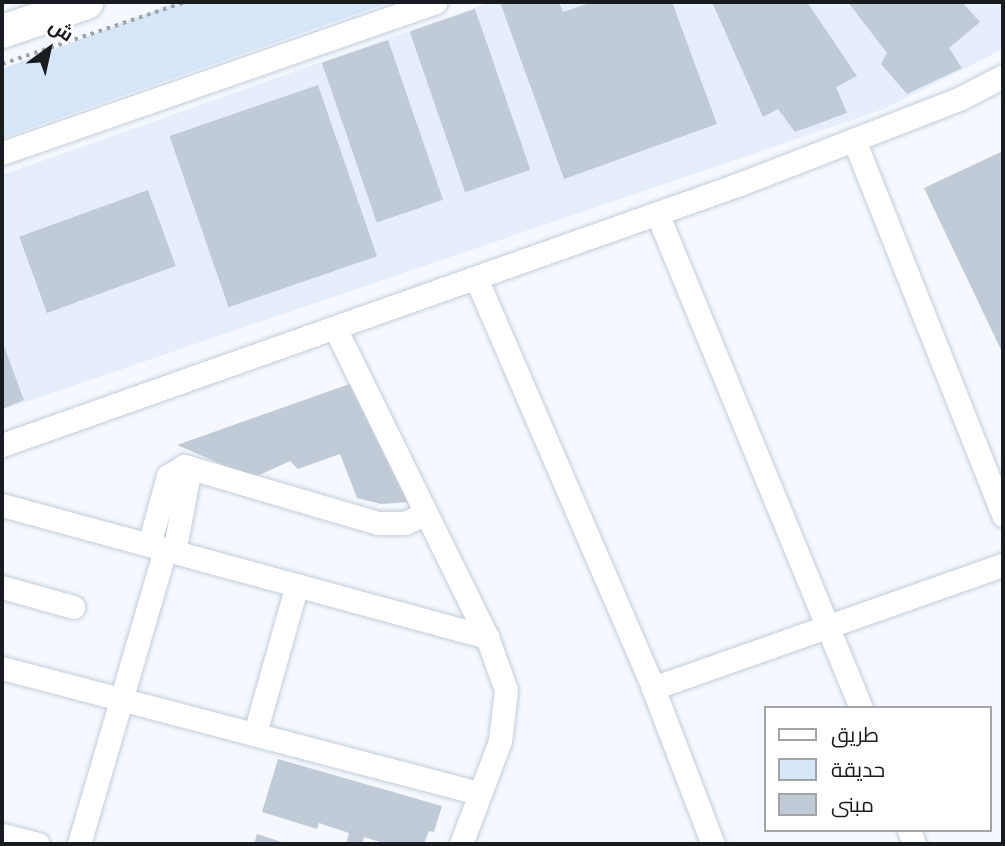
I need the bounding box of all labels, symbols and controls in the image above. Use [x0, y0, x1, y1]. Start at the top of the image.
north arrow [14, 14, 84, 84]
text: ش [45, 16, 76, 46]
legend [764, 706, 991, 832]
text: طريق [831, 725, 879, 746]
text: حديقة [831, 760, 885, 781]
text: مبنى [831, 795, 874, 816]

